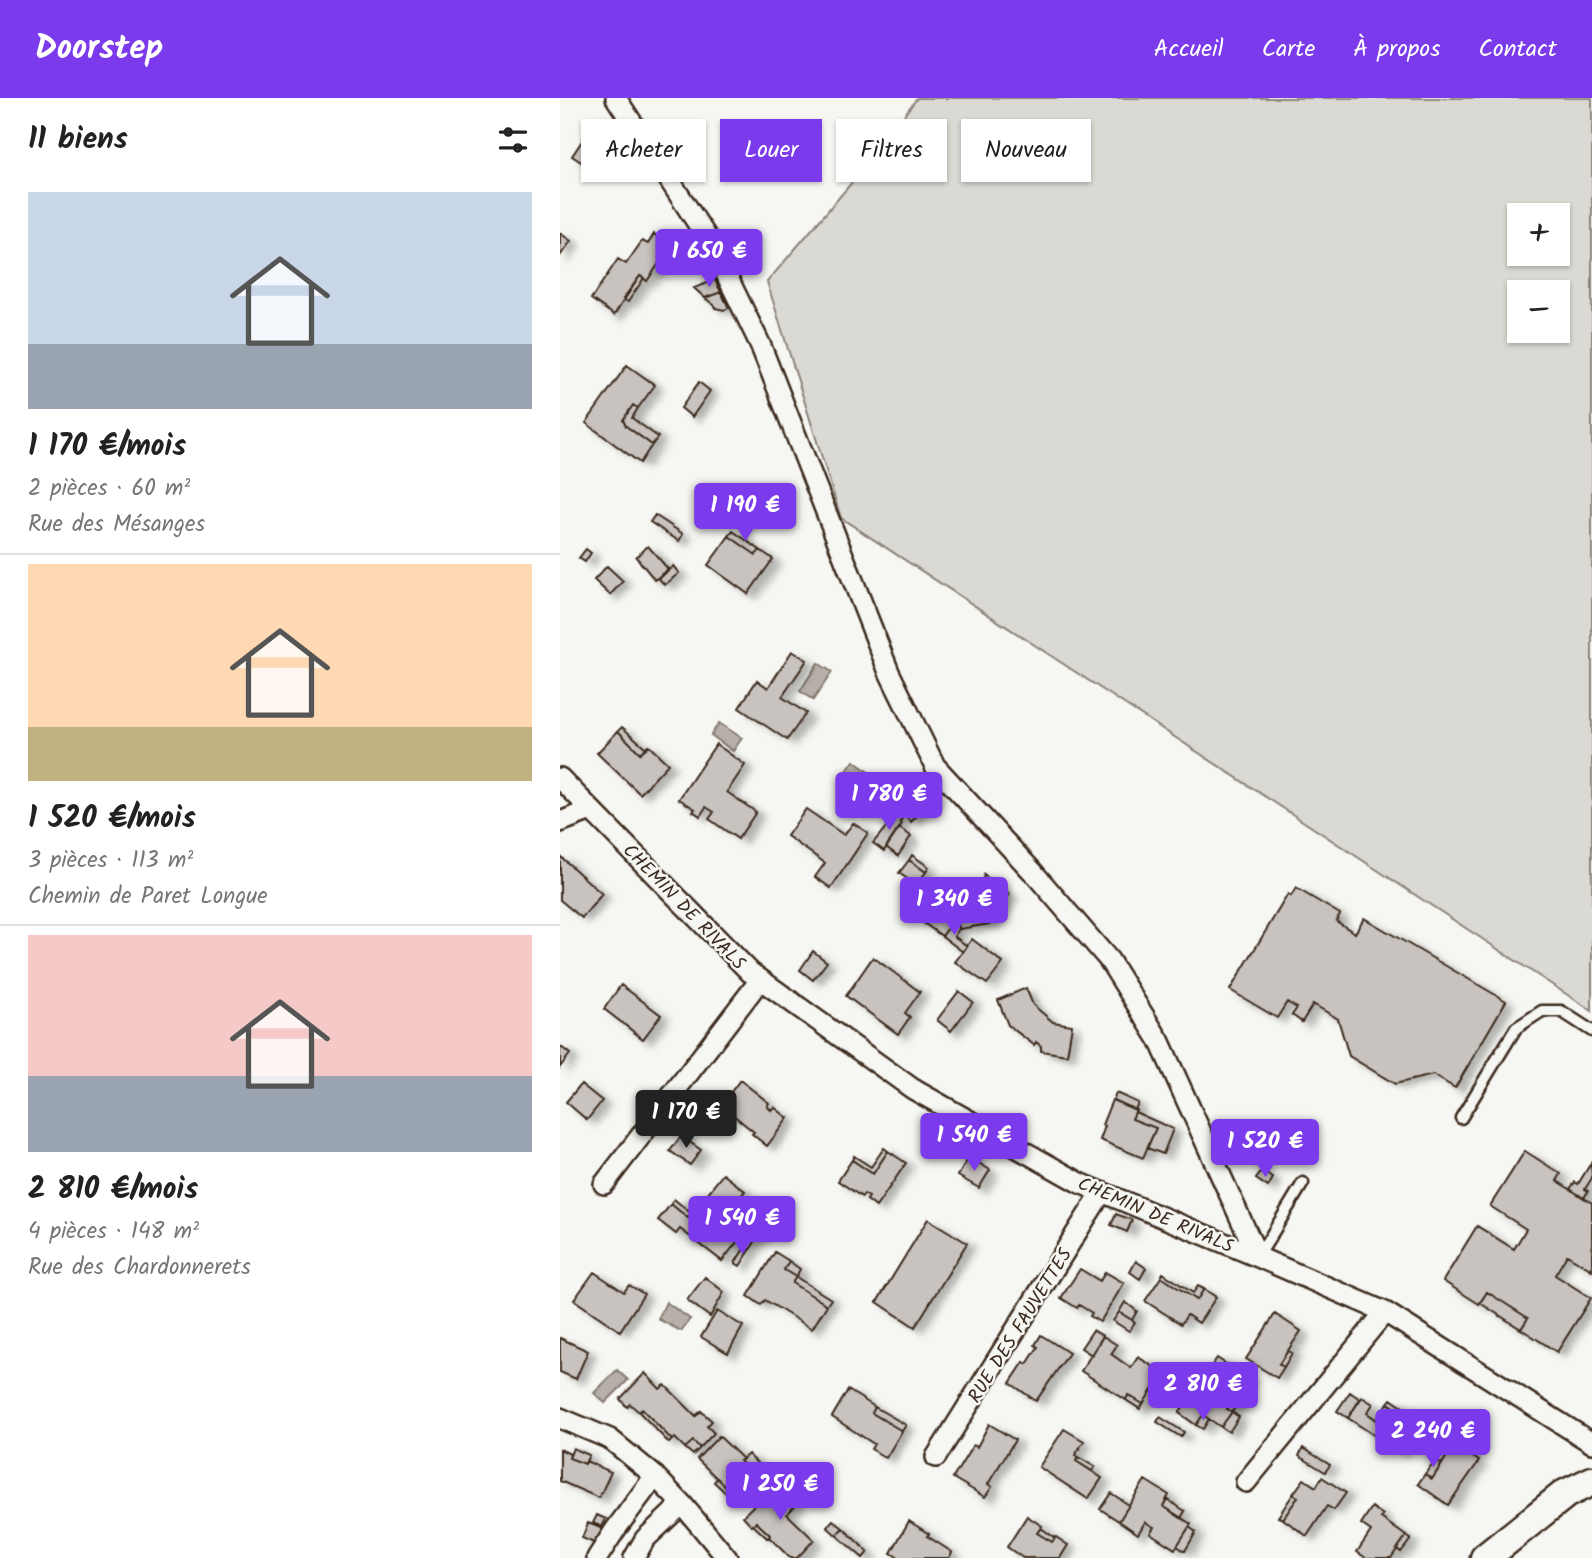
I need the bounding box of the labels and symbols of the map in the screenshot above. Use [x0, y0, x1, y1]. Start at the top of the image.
pin: 1 650 € [644, 230, 774, 289]
pin: 1 190 € [680, 484, 810, 543]
pin: 1 780 € [824, 772, 954, 832]
street label: CHEMIN DE RIVALS [615, 837, 752, 978]
pin: 1 340 € [889, 878, 1019, 937]
pin: 1 170 € [621, 1090, 751, 1150]
pin: 1 540 € [909, 1114, 1039, 1173]
pin: 1 520 € [1200, 1119, 1330, 1179]
street label: CHEMIN DE RIVALS [1073, 1169, 1238, 1262]
pin: 1 540 € [677, 1196, 807, 1256]
street label: RUE DES FAUVETTES [961, 1243, 1081, 1409]
pin: 2 810 € [1138, 1362, 1268, 1422]
pin: 2 240 € [1368, 1410, 1498, 1469]
pin: 1 250 € [715, 1462, 845, 1522]

